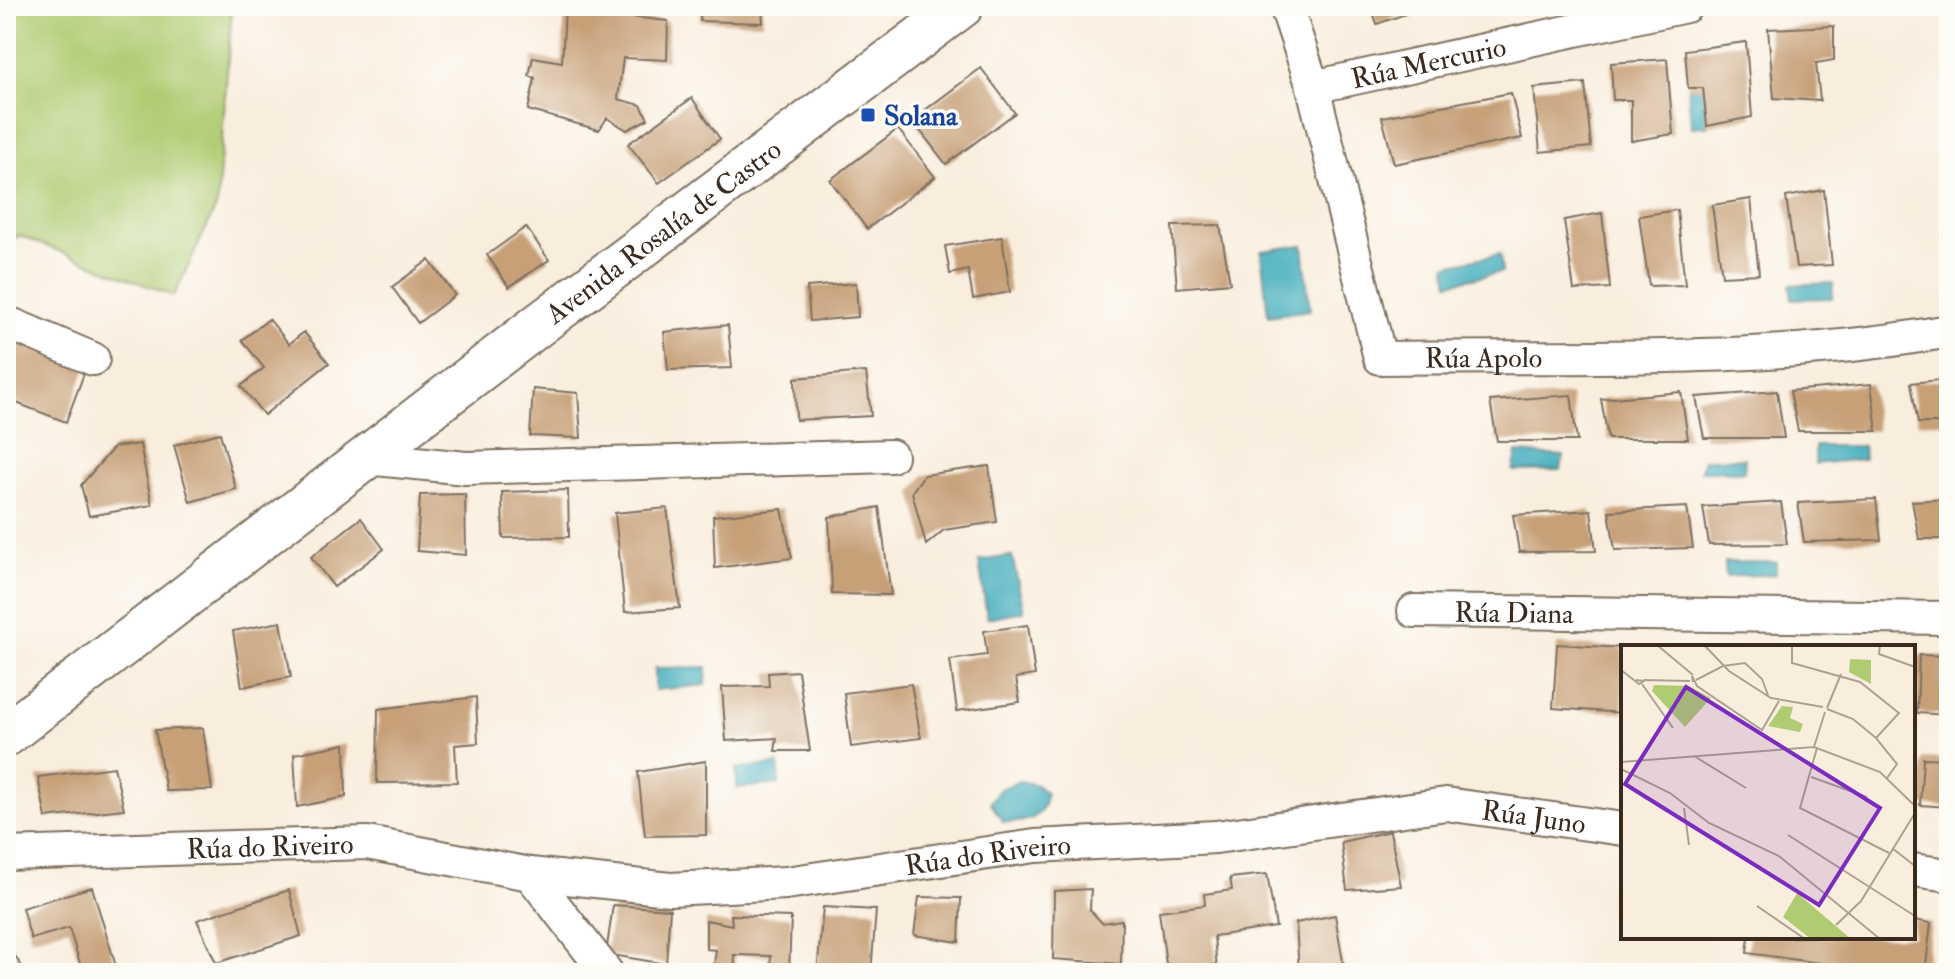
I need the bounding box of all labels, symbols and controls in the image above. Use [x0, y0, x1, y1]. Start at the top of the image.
street label: Rúa Mercurio [1348, 30, 1509, 97]
place label: Solana [884, 99, 959, 134]
marker: Solana [859, 106, 877, 124]
street label: Avenida Rosalía de Castro [538, 132, 789, 333]
street label: Rúa Apolo [1425, 341, 1542, 376]
street label: Rúa Diana [1454, 596, 1574, 632]
inset map [1621, 645, 1915, 939]
street label: Rúa Juno [1479, 793, 1588, 843]
street label: Rúa do Riveiro [186, 827, 354, 867]
street label: Rúa do Riveiro [903, 828, 1072, 884]

